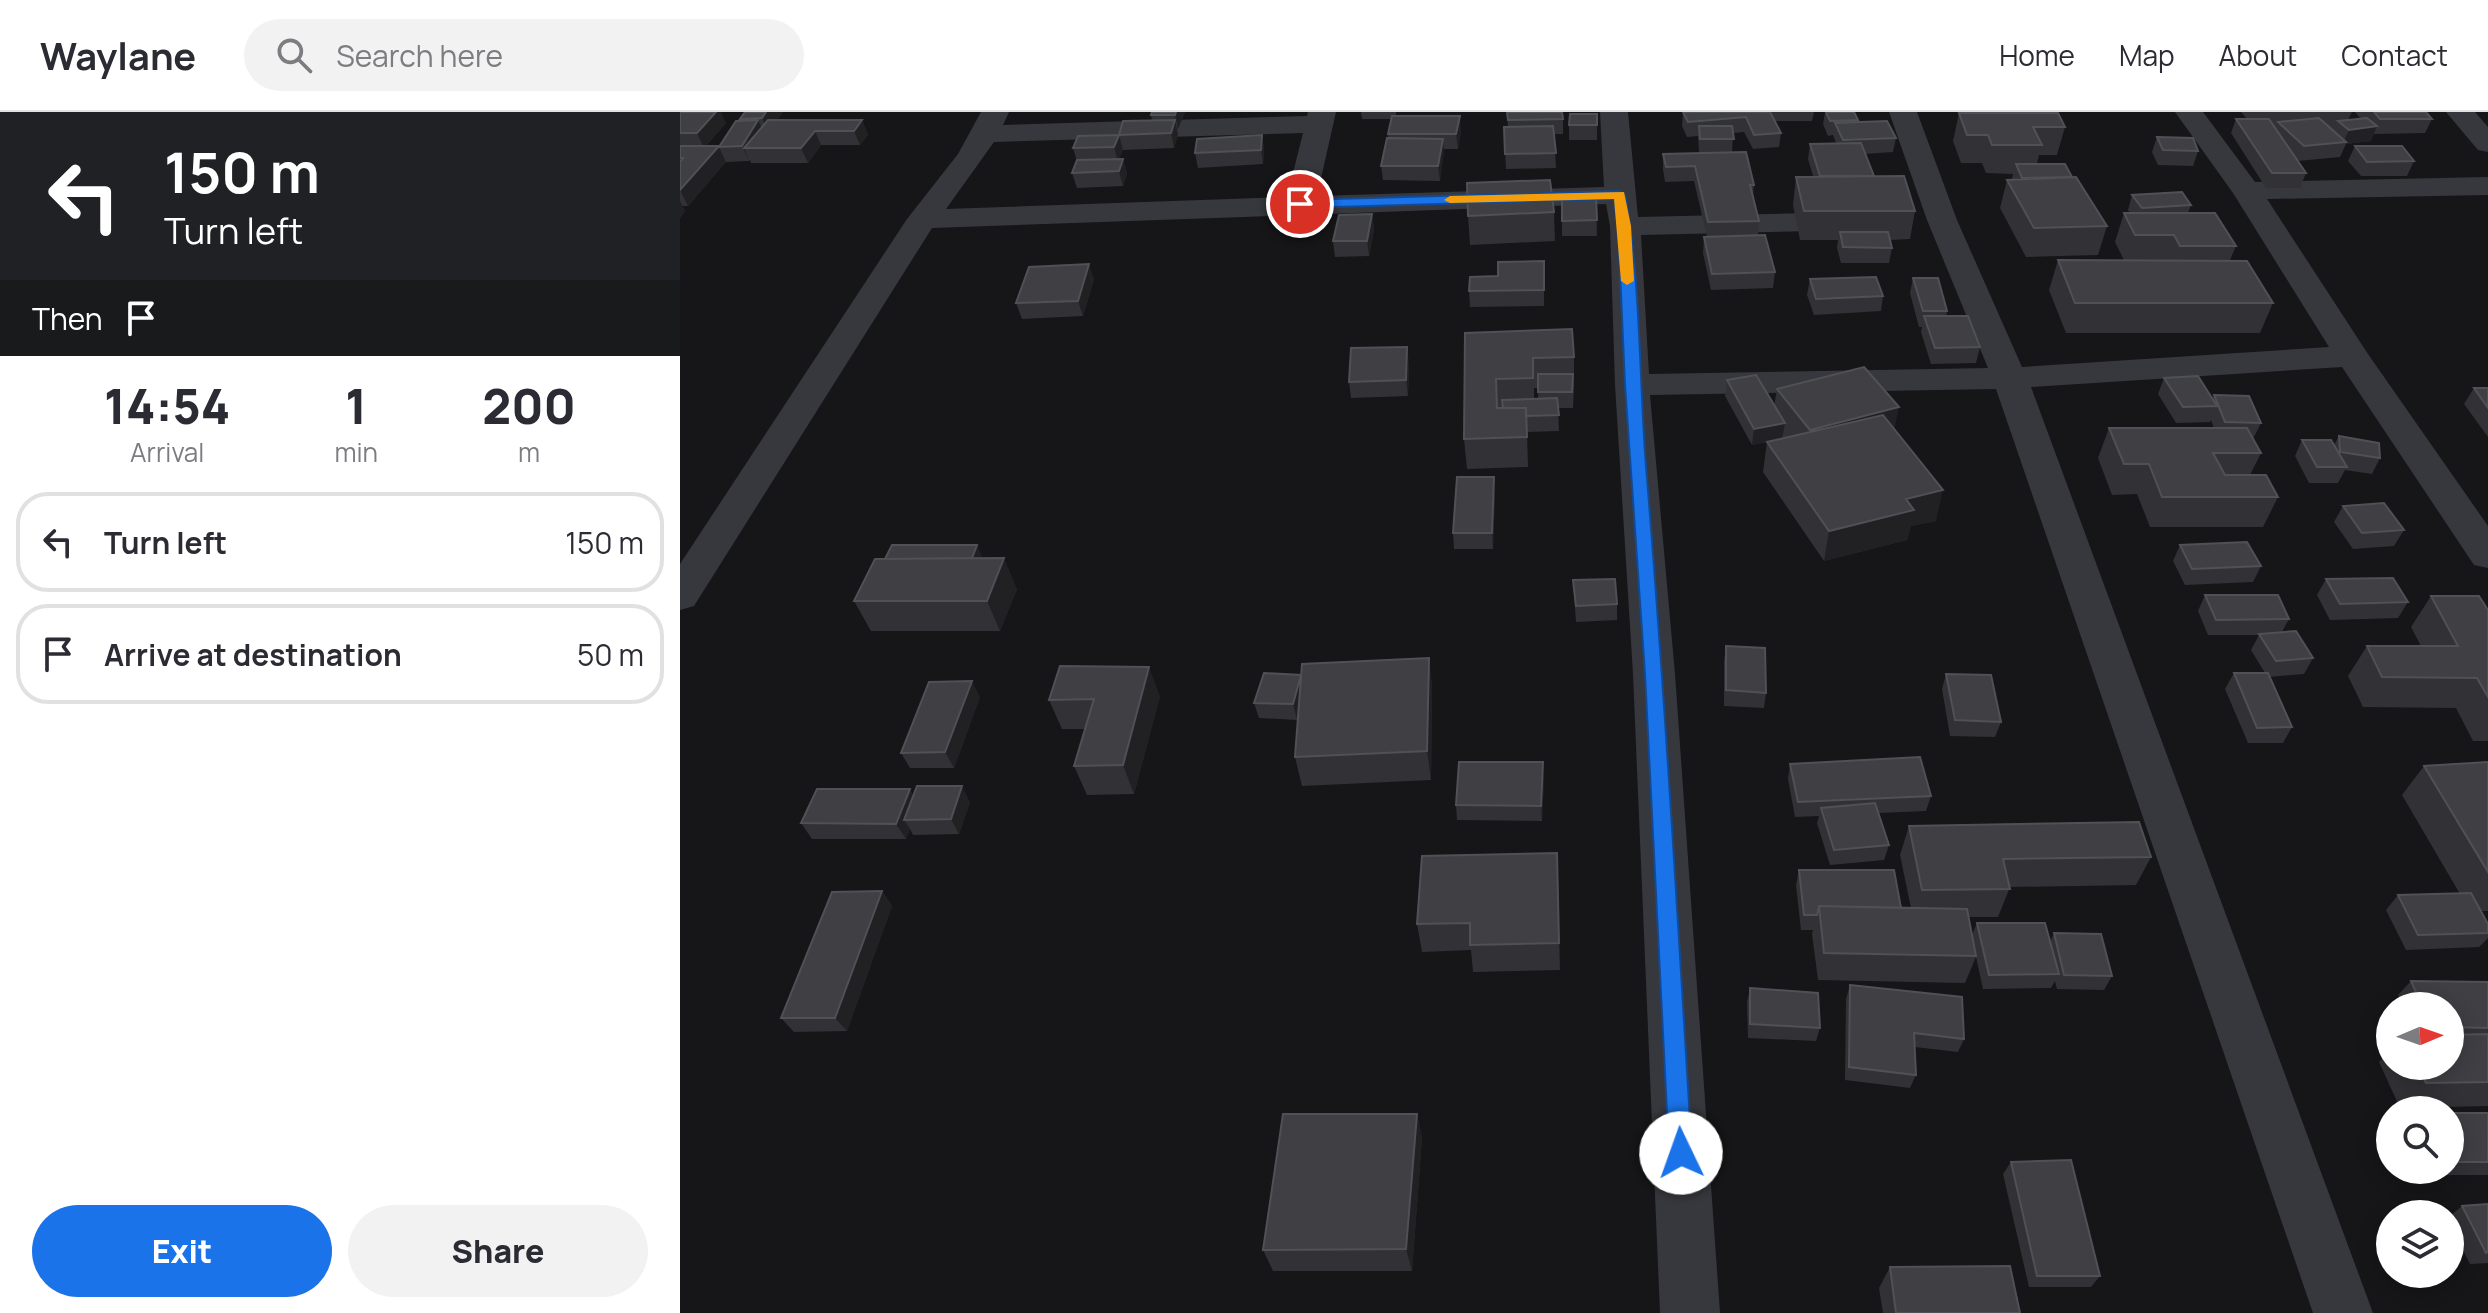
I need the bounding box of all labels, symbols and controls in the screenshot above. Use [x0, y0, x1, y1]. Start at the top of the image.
search box [244, 19, 804, 91]
text: Waylane [40, 29, 196, 81]
icon: search [272, 33, 316, 77]
text: Search here [336, 35, 503, 76]
text: Home [1999, 36, 2075, 74]
text: Map [2119, 36, 2175, 74]
text: About [2219, 36, 2297, 74]
text: Contact [2341, 36, 2448, 74]
text: 150 m [164, 133, 320, 210]
icon: left [32, 144, 136, 248]
pin [1266, 170, 1334, 238]
icon: arrive [1278, 182, 1322, 226]
text: Turn left [164, 206, 303, 255]
icon: arrive [119, 296, 163, 340]
text: Then [32, 298, 103, 339]
text: 14:54 [104, 373, 230, 438]
text: 1 [345, 373, 367, 438]
text: 200 [482, 373, 576, 438]
text: Arrival [130, 434, 204, 470]
text: min [334, 434, 378, 470]
text: m [518, 434, 540, 470]
icon: left [36, 520, 80, 564]
text: Turn left [104, 522, 227, 563]
text: 150 m [565, 522, 644, 563]
icon: arrive [36, 632, 80, 676]
text: Arrive at destination [104, 634, 402, 675]
text: 50 m [577, 634, 644, 675]
north arrow [2376, 992, 2464, 1080]
map controls [2376, 992, 2464, 1288]
button: search [2376, 1096, 2464, 1184]
position arrow [1639, 1111, 1723, 1195]
button: layers [2376, 1200, 2464, 1288]
button: Exit [32, 1205, 332, 1297]
button: Share [348, 1205, 648, 1297]

